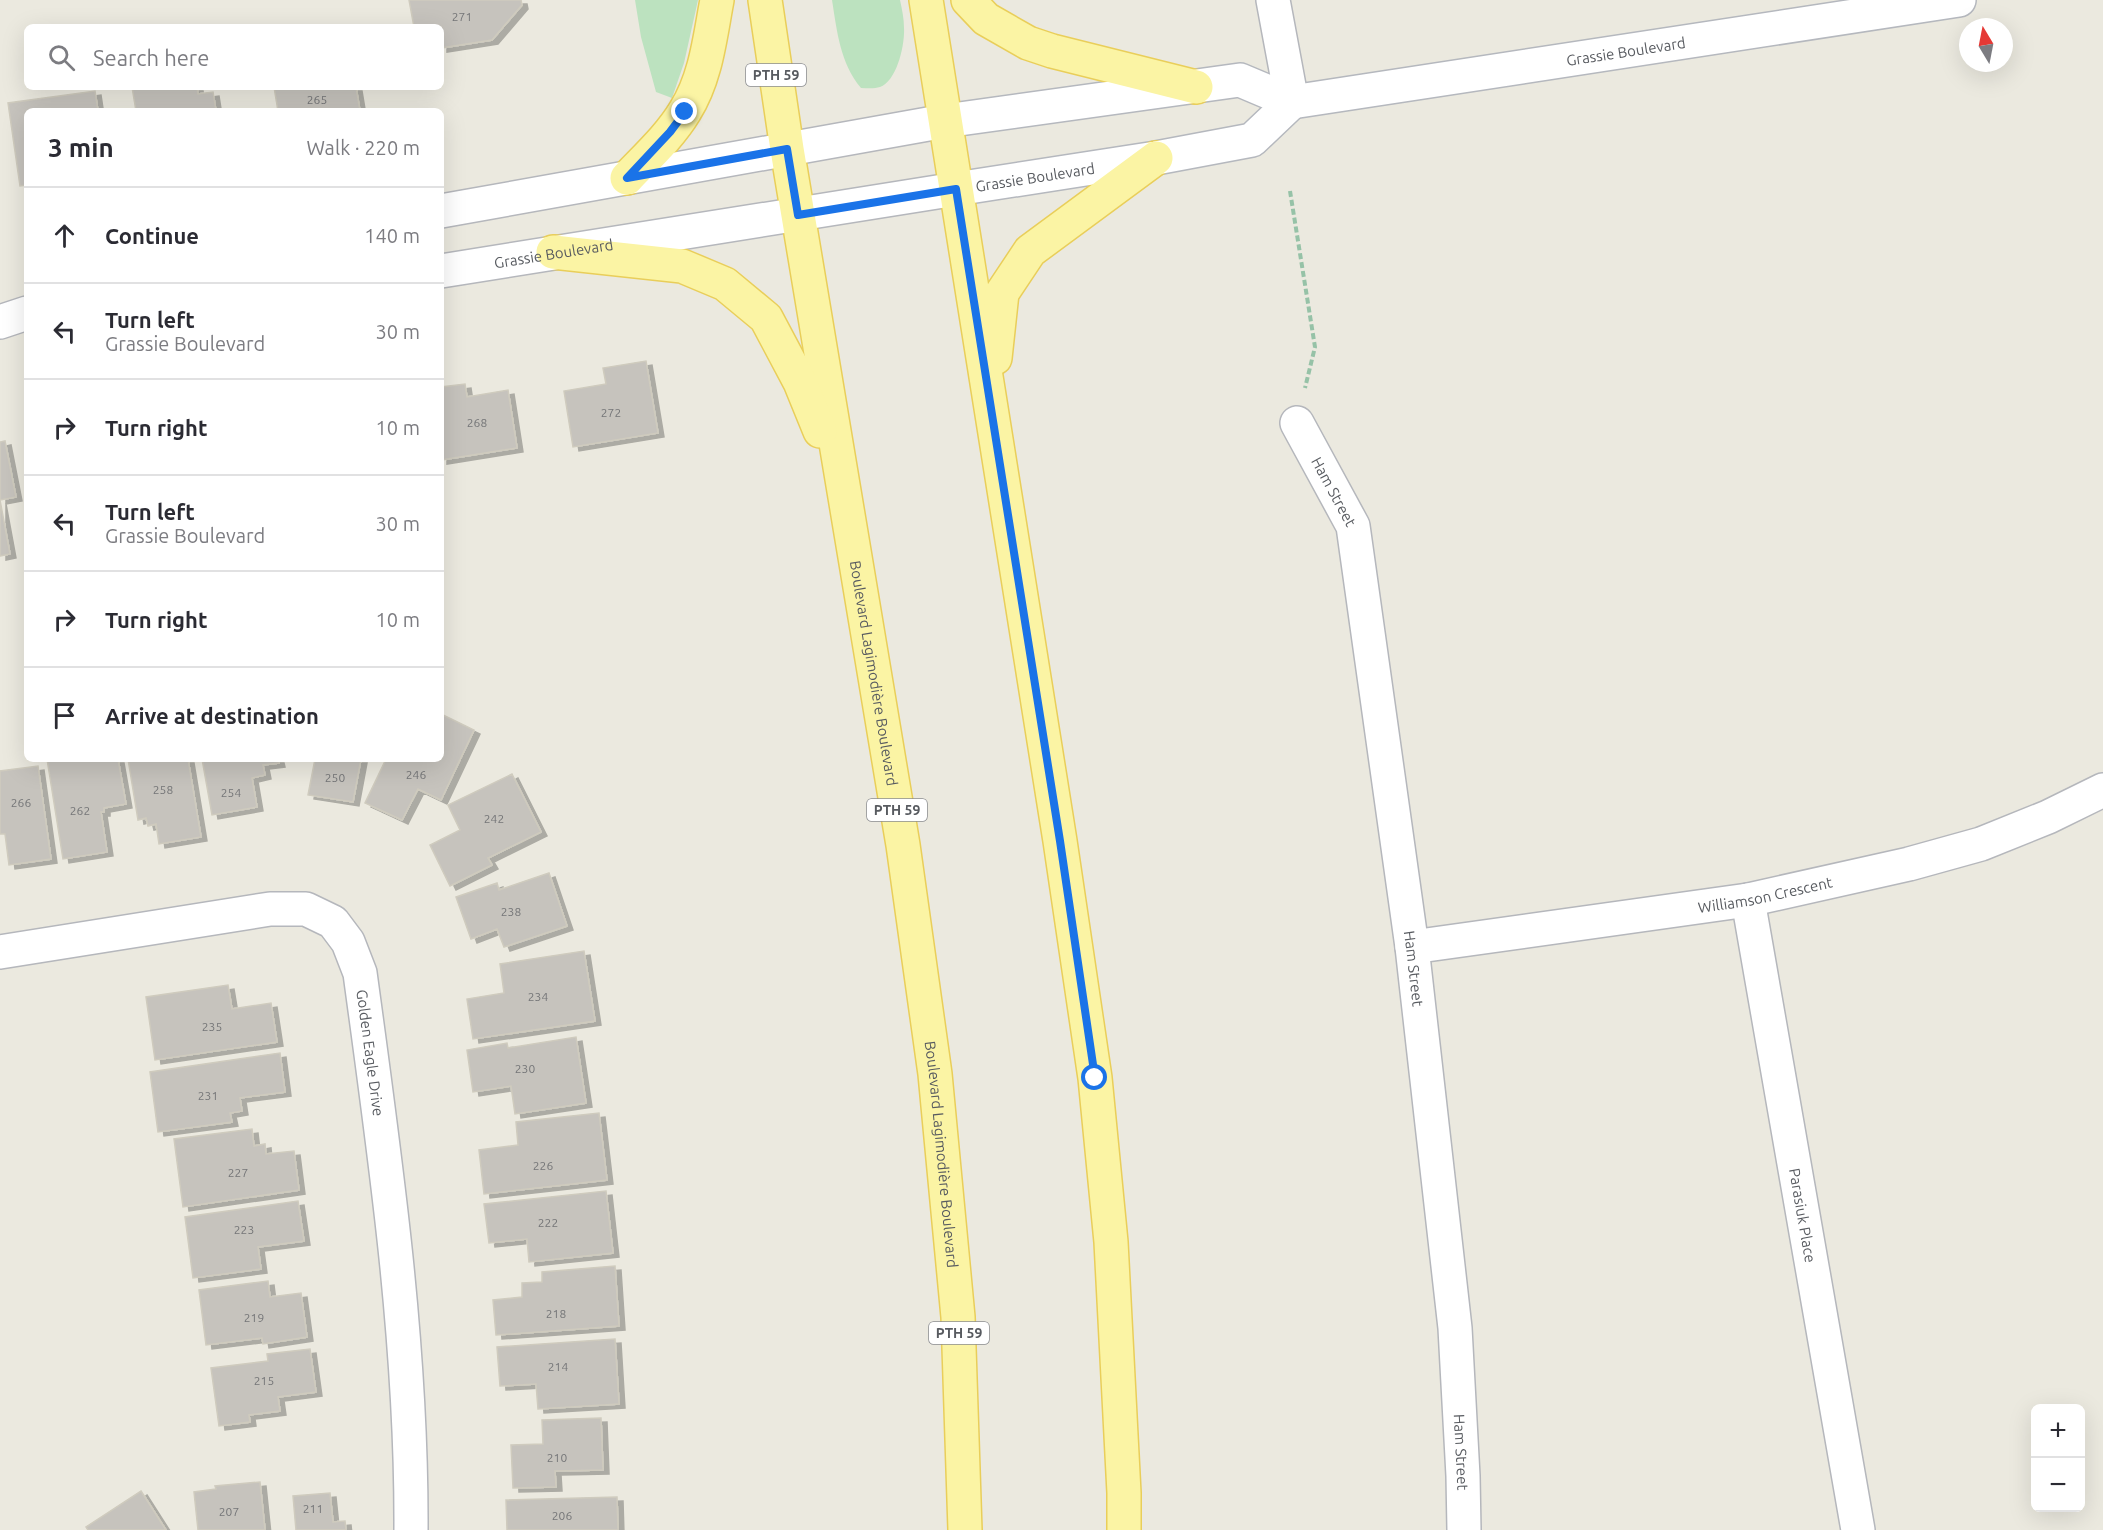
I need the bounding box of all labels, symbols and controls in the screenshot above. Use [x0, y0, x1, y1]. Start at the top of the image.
house number: 271 [452, 10, 472, 23]
north arrow [1959, 18, 2013, 72]
search box [24, 24, 444, 90]
street label: Grassie Boulevard [1565, 33, 1687, 68]
icon: search [45, 41, 78, 74]
text: Search here [93, 45, 209, 70]
road number: PTH 59 [746, 64, 806, 86]
house number: 265 [307, 93, 327, 106]
route end [671, 98, 697, 124]
text: 3 min [48, 133, 114, 162]
text: Walk · 220 m [307, 136, 420, 159]
street label: Grassie Boulevard [974, 159, 1096, 194]
icon: ahead [48, 219, 81, 252]
text: Continue [105, 223, 199, 248]
text: 140 m [364, 224, 420, 247]
street label: Grassie Boulevard [493, 235, 614, 271]
text: Turn left [105, 307, 195, 332]
icon: left [48, 315, 81, 348]
text: 30 m [376, 320, 420, 343]
text: Grassie Boulevard [105, 332, 265, 355]
house number: 272 [601, 406, 621, 419]
icon: right [48, 411, 81, 444]
text: Turn right [105, 415, 207, 440]
text: 10 m [376, 416, 420, 439]
house number: 268 [467, 416, 487, 429]
street label: Ham Street [1309, 454, 1360, 529]
text: Turn left [105, 499, 195, 524]
icon: left [48, 507, 81, 540]
text: 30 m [376, 512, 420, 535]
text: Grassie Boulevard [105, 524, 265, 547]
street label: Boulevard Lagimodière Boulevard [847, 559, 901, 787]
icon: right [48, 603, 81, 636]
text: Turn right [105, 607, 207, 632]
text: 10 m [376, 608, 420, 631]
icon: arrive [48, 699, 81, 732]
text: Arrive at destination [105, 703, 319, 728]
house number: 246 [406, 768, 426, 781]
house number: 250 [325, 771, 345, 784]
house number: 258 [153, 783, 173, 796]
house number: 254 [221, 786, 241, 799]
house number: 266 [11, 796, 31, 809]
road number: PTH 59 [867, 799, 927, 821]
house number: 262 [70, 804, 90, 817]
house number: 242 [484, 812, 504, 825]
street label: Williamson Crescent [1697, 873, 1834, 915]
house number: 238 [501, 905, 521, 918]
street label: Ham Street [1401, 929, 1427, 1008]
street label: Golden Eagle Drive [354, 988, 388, 1117]
house number: 234 [528, 990, 548, 1003]
house number: 235 [202, 1020, 222, 1033]
street label: Boulevard Lagimodière Boulevard [922, 1040, 962, 1269]
house number: 230 [515, 1062, 535, 1075]
route start [1081, 1064, 1107, 1090]
house number: 231 [198, 1089, 218, 1102]
house number: 226 [533, 1159, 553, 1172]
house number: 227 [228, 1166, 248, 1179]
street label: Parasiuk Place [1786, 1167, 1820, 1264]
house number: 222 [538, 1216, 558, 1229]
house number: 223 [234, 1223, 254, 1236]
house number: 218 [546, 1307, 566, 1320]
house number: 219 [244, 1311, 264, 1324]
road number: PTH 59 [929, 1322, 989, 1344]
house number: 214 [548, 1360, 568, 1373]
house number: 215 [254, 1374, 274, 1387]
map controls [2031, 1404, 2085, 1512]
button: + [2031, 1404, 2085, 1458]
street label: Ham Street [1451, 1413, 1472, 1491]
house number: 210 [547, 1451, 567, 1464]
button: − [2031, 1458, 2085, 1512]
house number: 211 [303, 1502, 323, 1515]
house number: 207 [219, 1505, 239, 1518]
house number: 206 [552, 1509, 572, 1522]

